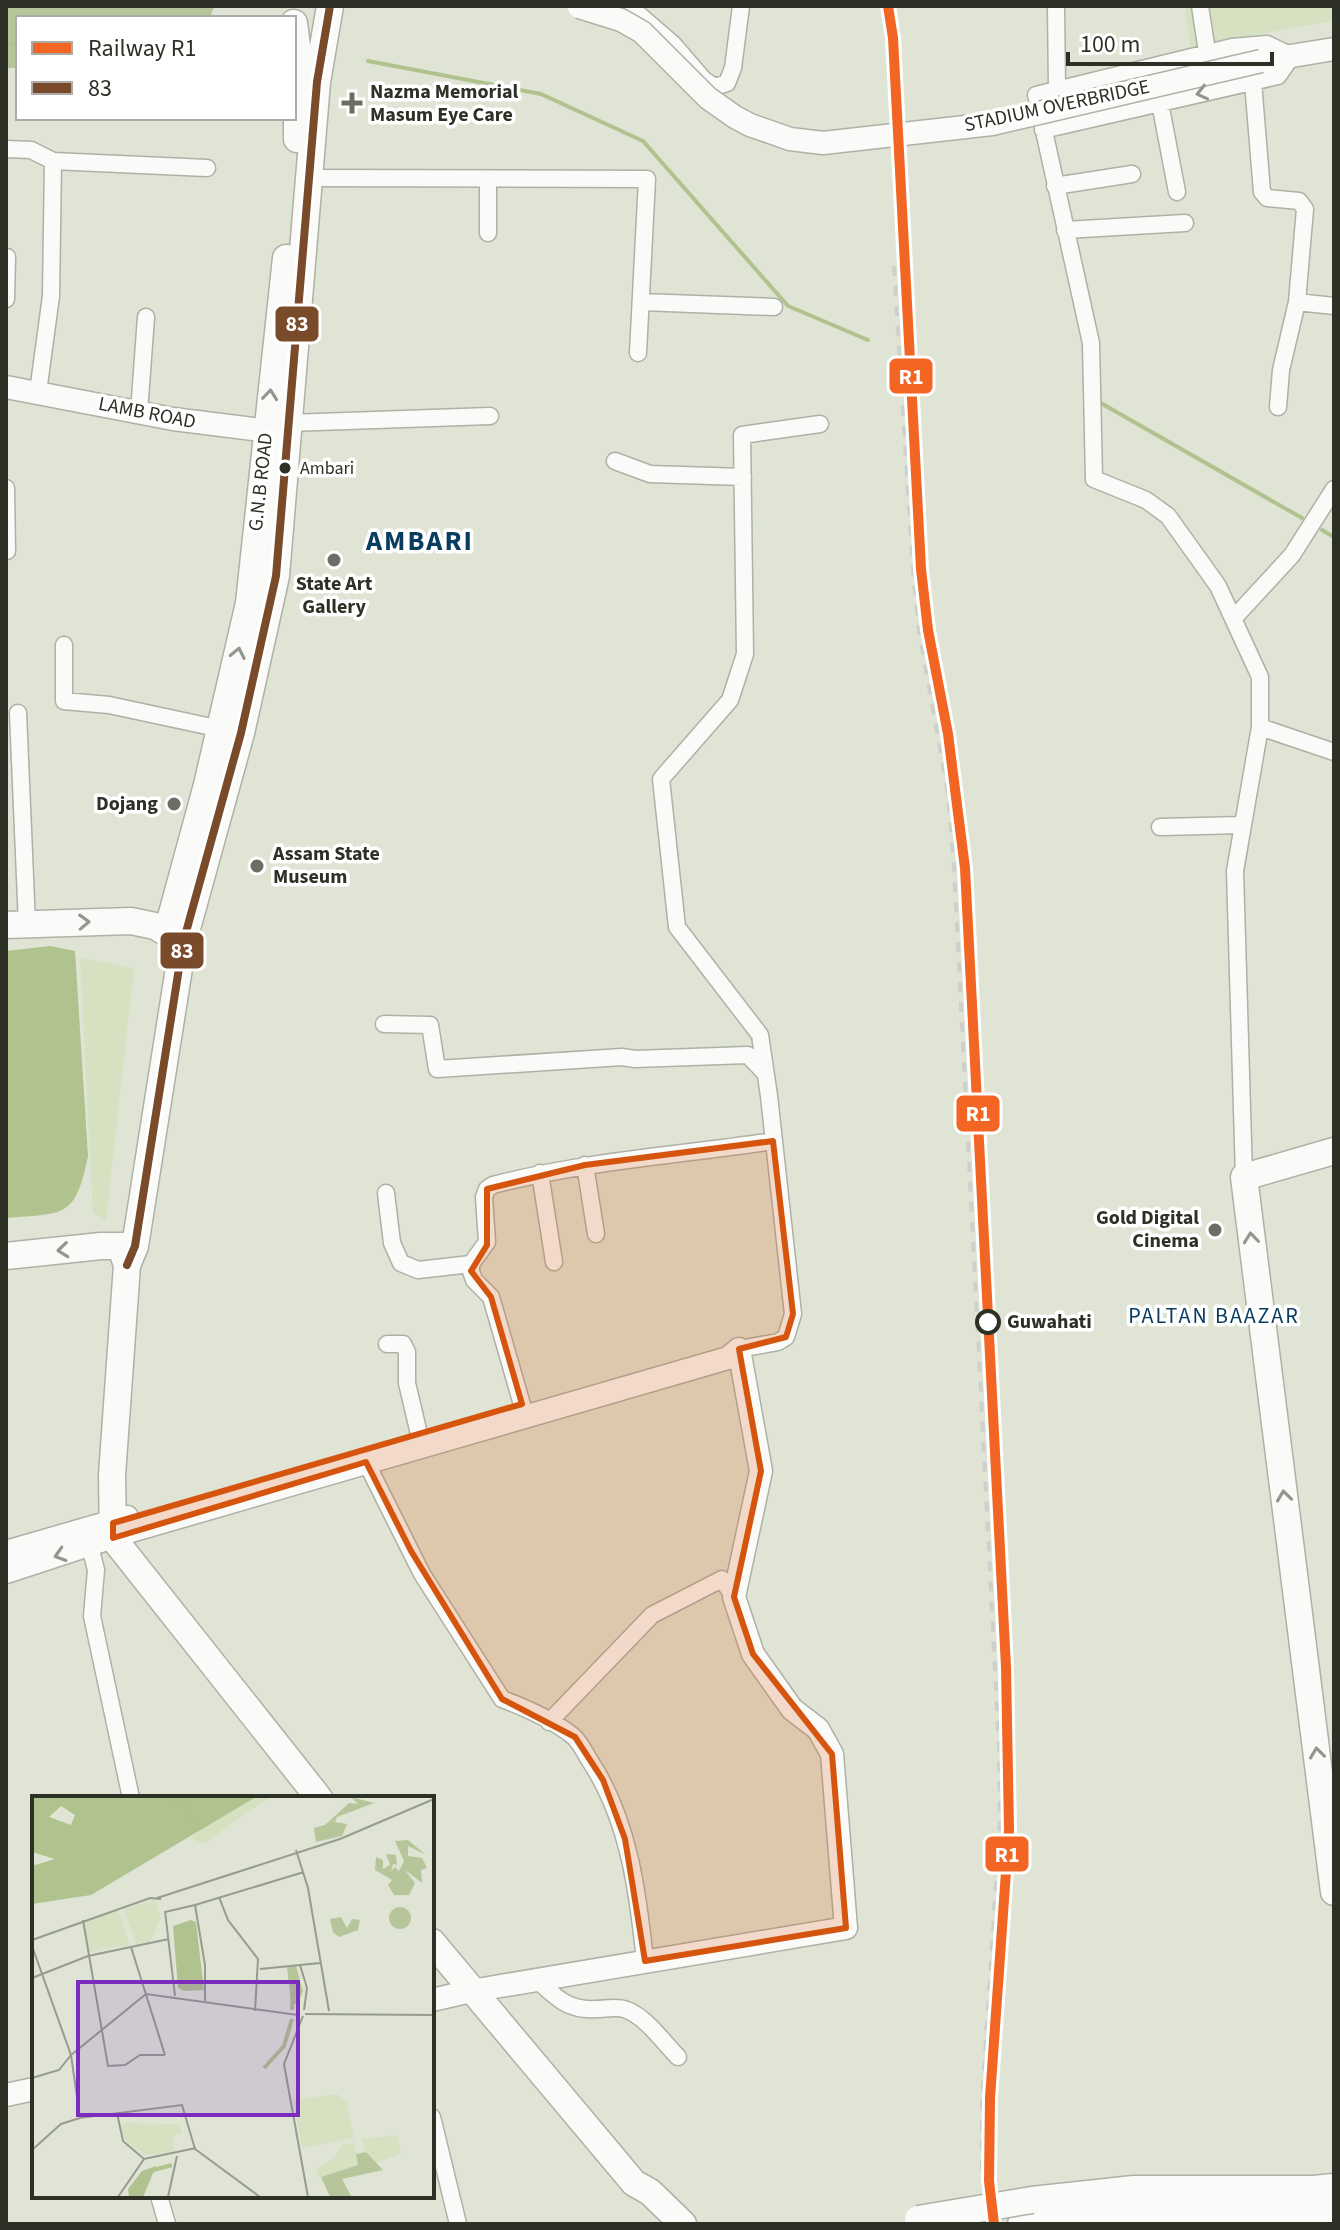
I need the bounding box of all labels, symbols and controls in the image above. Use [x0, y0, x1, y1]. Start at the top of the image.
legend [16, 16, 296, 120]
scale bar [1068, 16, 1272, 66]
text: 100 m [1080, 27, 1140, 62]
text: Railway R1 [88, 31, 196, 66]
text: 83 [88, 71, 112, 106]
street label: STADIUM OVERBRIDGE [962, 73, 1152, 139]
place label: Nazma Memorial Masum Eye Care [370, 78, 519, 129]
one-way arrow [1195, 84, 1209, 101]
marker: Nazma Memorial Masum Eye Care [341, 92, 363, 114]
line badge: 83 [274, 305, 320, 343]
text: 83 [285, 308, 309, 340]
line badge: R1 [888, 357, 934, 395]
text: R1 [898, 361, 924, 393]
one-way arrow [262, 388, 279, 401]
street label: LAMB ROAD [96, 390, 198, 436]
street label: G.N.B ROAD [242, 431, 280, 533]
place label: Ambari [300, 456, 354, 481]
marker: Ambari [277, 460, 293, 476]
district label: AMBARI [365, 521, 474, 561]
marker: State Art Gallery [325, 551, 343, 569]
place label: State Art Gallery [296, 570, 373, 621]
one-way arrow [229, 646, 246, 660]
place label: Dojang [96, 790, 158, 818]
marker: Dojang [165, 795, 183, 813]
place label: Assam State Museum [272, 840, 380, 891]
marker: Assam State Museum [248, 857, 266, 875]
one-way arrow [78, 913, 91, 931]
line badge: 83 [159, 931, 205, 970]
text: 83 [170, 935, 194, 967]
line badge: R1 [955, 1094, 1001, 1133]
text: R1 [965, 1098, 991, 1130]
place label: Gold Digital Cinema [1096, 1204, 1199, 1255]
marker: Gold Digital Cinema [1206, 1221, 1224, 1239]
one-way arrow [1242, 1231, 1259, 1244]
one-way arrow [56, 1242, 69, 1259]
district label: PALTAN BAAZAR [1128, 1300, 1300, 1332]
place label: Guwahati [1007, 1308, 1092, 1336]
marker: Guwahati [976, 1310, 1000, 1334]
one-way arrow [1275, 1489, 1292, 1502]
one-way arrow [53, 1546, 67, 1562]
one-way arrow [1308, 1747, 1325, 1760]
inset map [32, 1796, 434, 2198]
line badge: R1 [984, 1835, 1030, 1873]
text: R1 [994, 1839, 1020, 1871]

